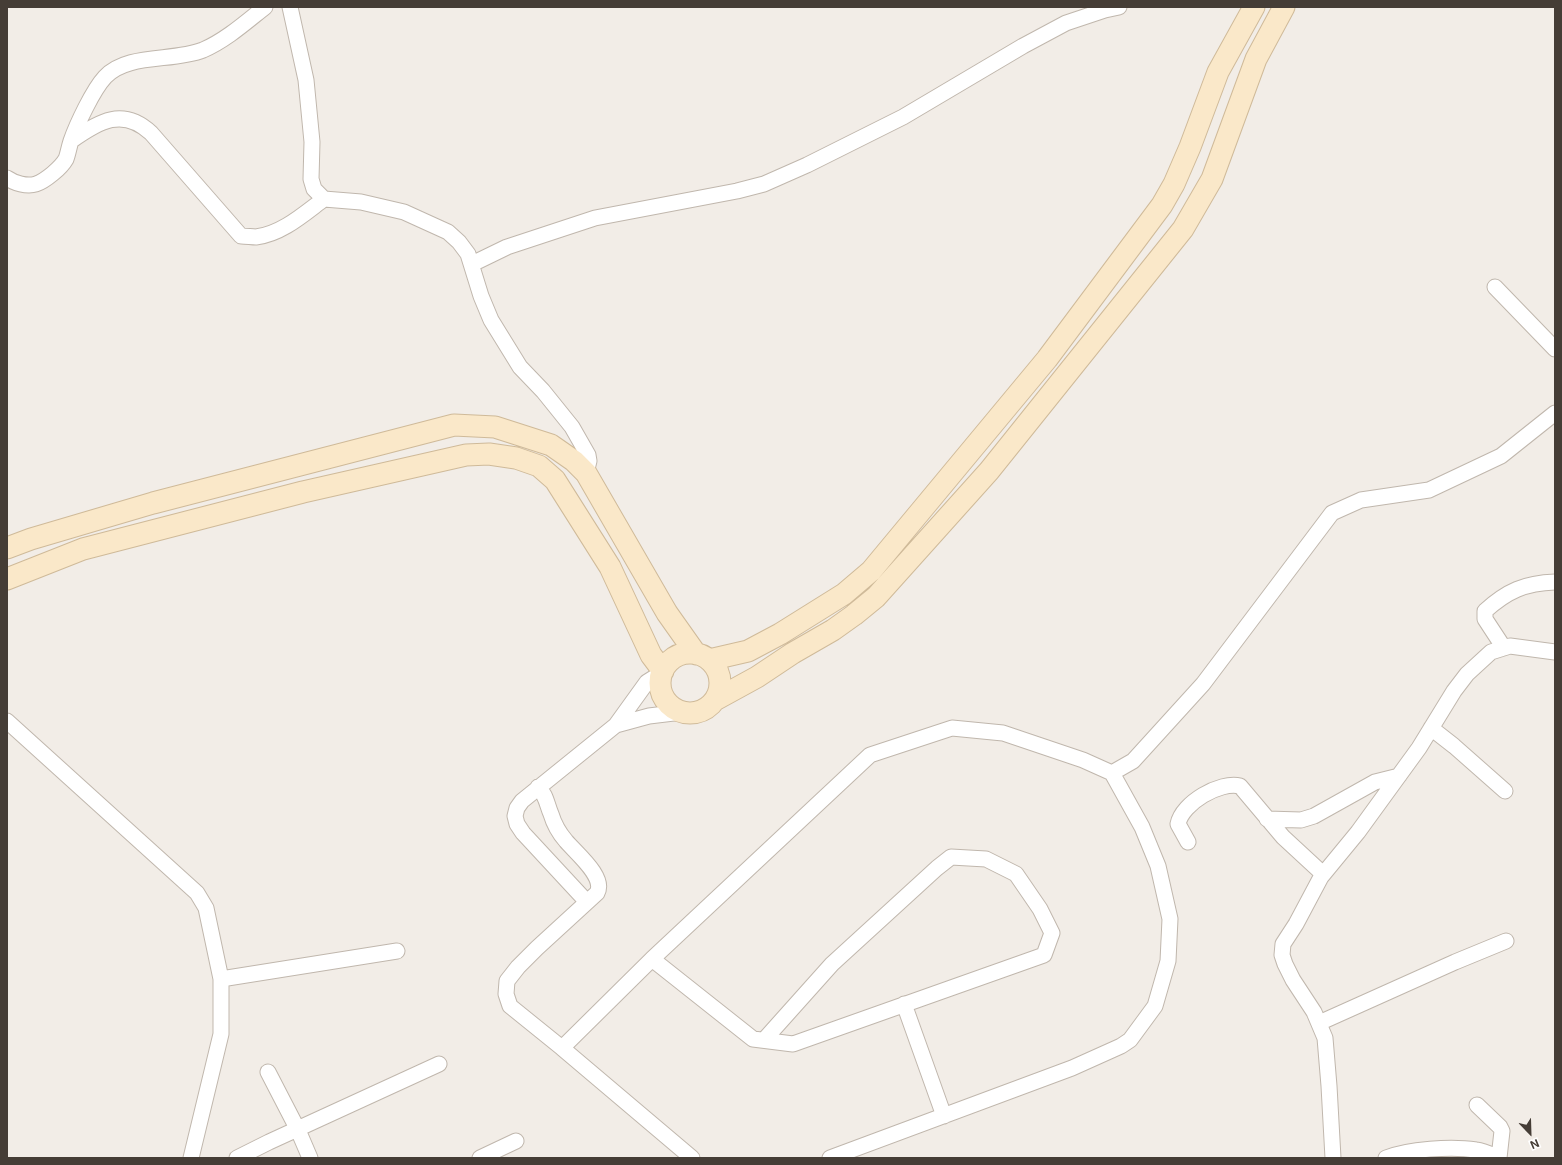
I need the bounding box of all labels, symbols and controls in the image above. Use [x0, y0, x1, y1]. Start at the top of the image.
north arrow [1510, 1113, 1550, 1153]
text: N [1528, 1136, 1541, 1152]

